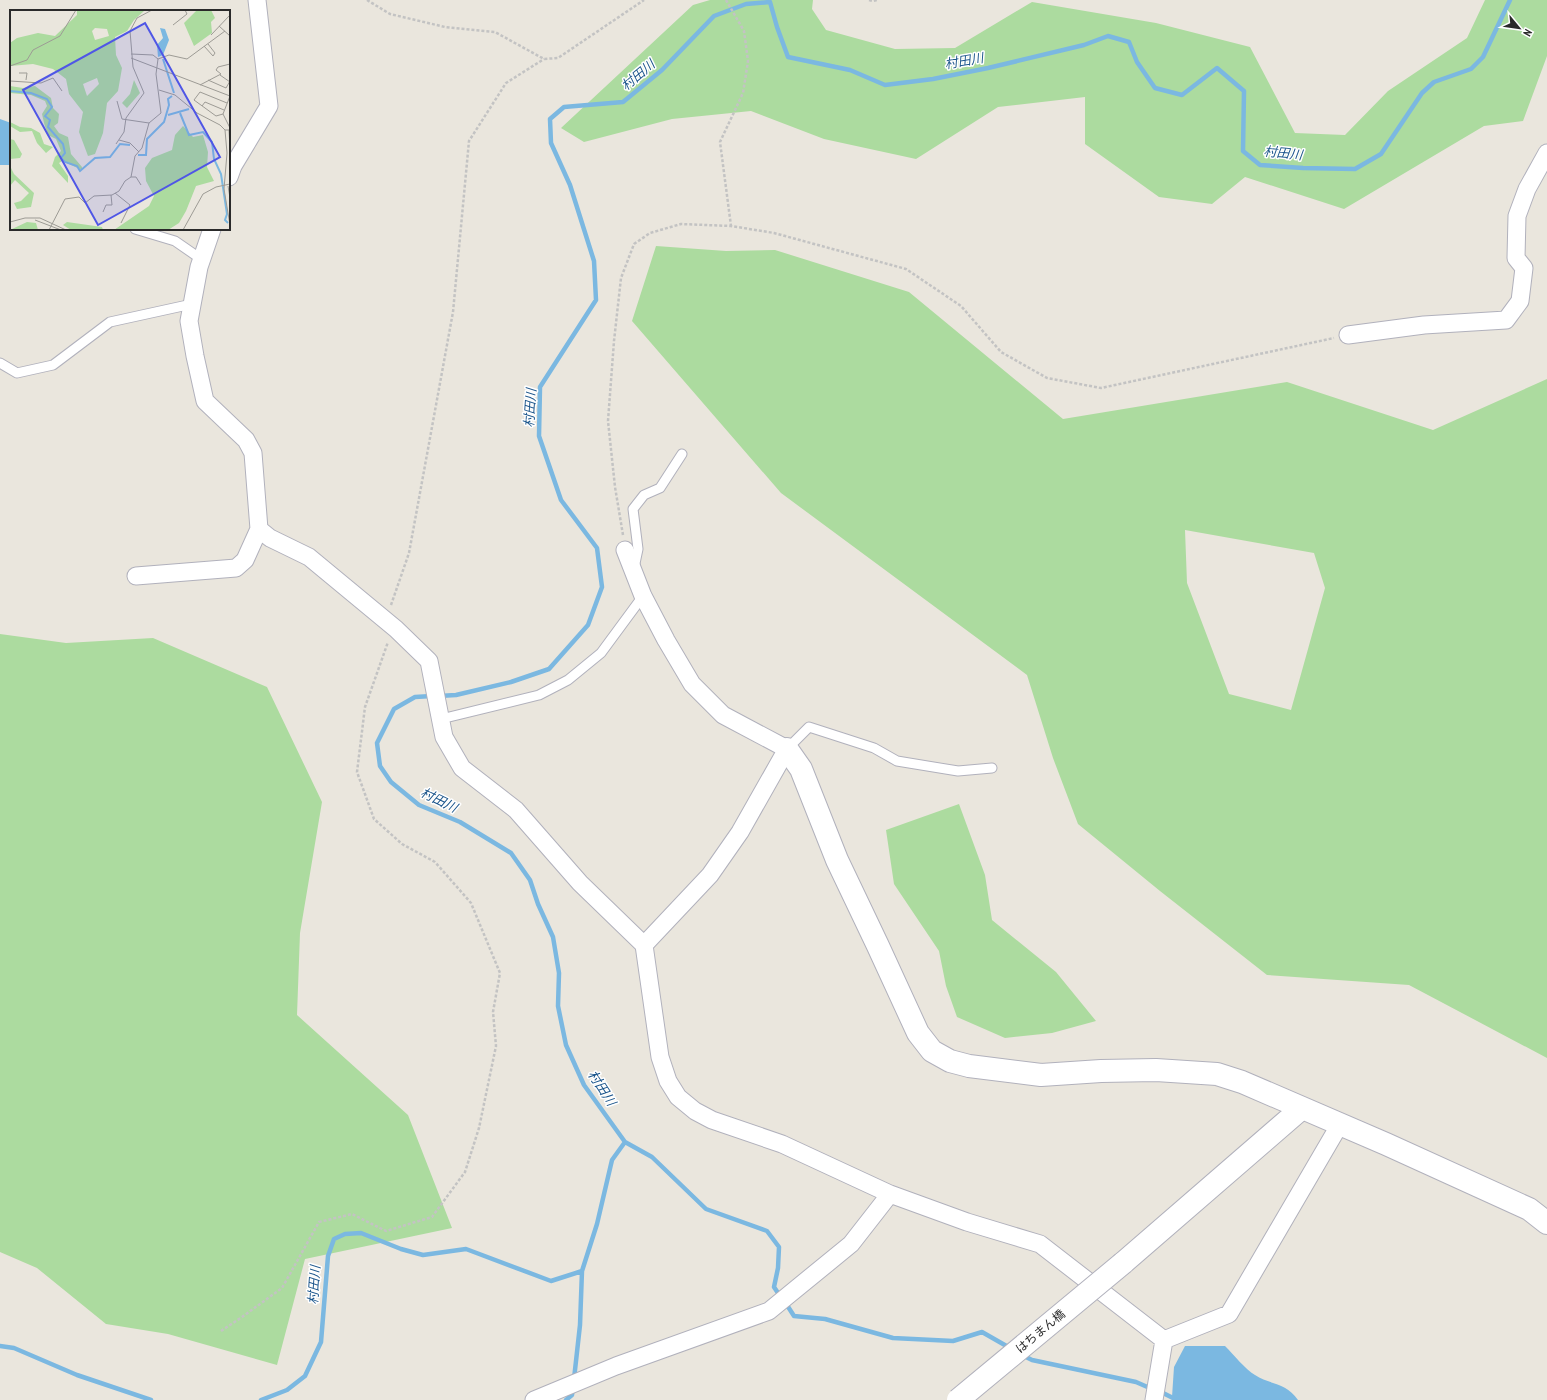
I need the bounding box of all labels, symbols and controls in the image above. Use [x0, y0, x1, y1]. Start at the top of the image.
north arrow [1499, 8, 1539, 48]
inset map [10, 10, 230, 230]
text: N [1520, 27, 1535, 39]
water label: 村田川 [943, 49, 987, 73]
water label: 村田川 [618, 55, 660, 94]
water label: 村田川 [1263, 143, 1305, 164]
water label: 村田川 [520, 386, 540, 428]
water label: 村田川 [418, 784, 462, 817]
water label: 村田川 [584, 1067, 621, 1111]
water label: 村田川 [304, 1263, 324, 1305]
street label: はちまん橋 [1012, 1306, 1068, 1356]

